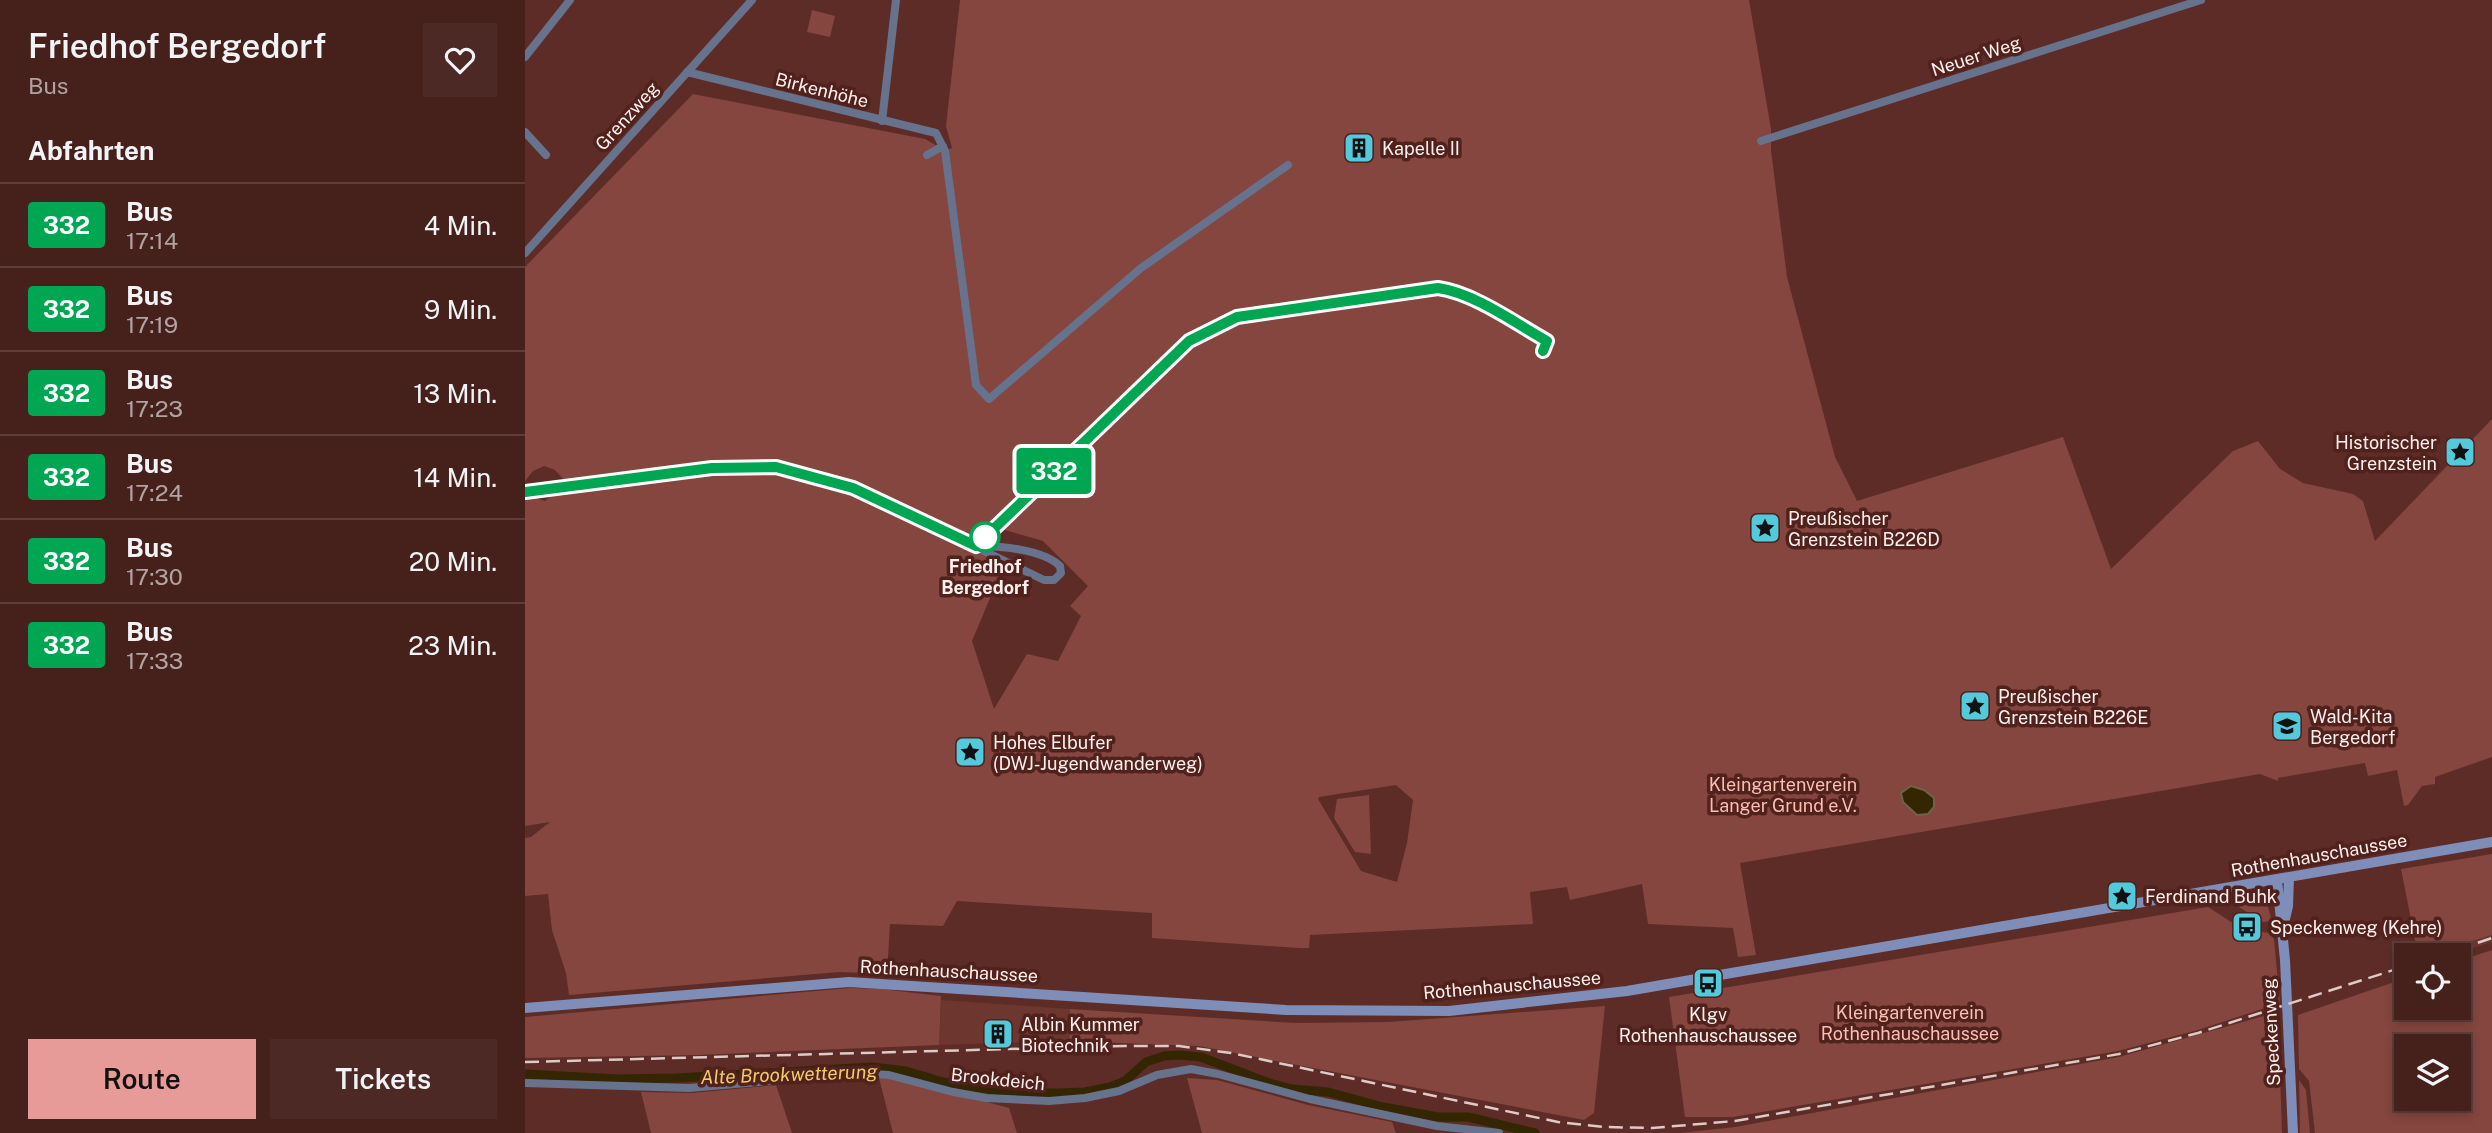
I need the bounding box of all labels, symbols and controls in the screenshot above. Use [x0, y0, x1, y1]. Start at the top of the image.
button: heart [423, 23, 497, 97]
text: Friedhof Bergedorf [28, 27, 326, 65]
street label: Neuer Weg [1929, 32, 2023, 80]
street label: Birkenhöhe [773, 68, 871, 112]
text: Bus [28, 72, 68, 99]
street label: Grenzweg [591, 78, 663, 154]
building icon: Kapelle II [1342, 131, 1376, 165]
text: Abfahrten [28, 135, 154, 166]
place label: Kapelle II [1382, 138, 1460, 159]
text: Bus [126, 196, 173, 227]
text: 4 Min. [424, 210, 497, 241]
text: 332 [43, 211, 90, 239]
text: 17:14 [126, 227, 178, 254]
text: Bus [126, 280, 173, 311]
text: 9 Min. [424, 294, 497, 325]
text: 332 [43, 295, 90, 323]
text: 17:19 [126, 311, 178, 338]
text: Bus [126, 364, 173, 395]
text: 13 Min. [413, 378, 497, 409]
text: 332 [43, 379, 90, 407]
text: 17:23 [126, 395, 183, 422]
place label: Historischer Grenzstein [2335, 432, 2437, 474]
place icon: Historischer Grenzstein [2443, 435, 2477, 469]
text: Bus [126, 448, 173, 479]
line badge: 332 [1014, 448, 1094, 494]
text: 332 [1030, 457, 1078, 485]
text: 14 Min. [413, 462, 497, 493]
text: 332 [43, 463, 90, 491]
text: 17:24 [126, 479, 183, 506]
place label: Preußischer Grenzstein B226D [1788, 508, 1940, 550]
place icon: Preußischer Grenzstein B226D [1748, 511, 1782, 545]
marker: Friedhof Bergedorf [970, 522, 1000, 552]
text: Bus [126, 532, 173, 563]
text: 20 Min. [409, 546, 497, 577]
text: 332 [43, 547, 90, 575]
place label: Friedhof Bergedorf [941, 556, 1029, 598]
text: 17:30 [126, 563, 183, 590]
text: Bus [126, 616, 173, 647]
text: 23 Min. [408, 630, 497, 661]
text: 332 [43, 631, 90, 659]
text: 17:33 [126, 647, 183, 674]
place label: Preußischer Grenzstein B226E [1998, 686, 2148, 728]
place icon: Preußischer Grenzstein B226E [1958, 689, 1992, 723]
place label: Wald-Kita Bergedorf [2310, 706, 2395, 748]
school or university icon: Wald-Kita Bergedorf [2270, 709, 2304, 743]
place label: Hohes Elbufer (DWJ-Jugendwanderweg) [993, 732, 1203, 774]
place icon: Hohes Elbufer (DWJ-Jugendwanderweg) [953, 735, 987, 769]
park label: Kleingartenverein Langer Grund e.V. [1709, 774, 1857, 816]
street label: Rothenhauschaussee [2229, 829, 2409, 881]
place icon: Ferdinand Buhk [2105, 879, 2139, 913]
place label: Ferdinand Buhk [2145, 886, 2277, 907]
bus stop icon: Speckenweg (Kehre) [2230, 910, 2264, 944]
place label: Speckenweg (Kehre) [2270, 917, 2442, 938]
map controls [2394, 943, 2471, 1111]
button: locate [2394, 943, 2471, 1020]
street label: Rothenhauschaussee [859, 956, 1039, 986]
bus stop icon: Klgv Rothenhauschaussee [1691, 966, 1725, 1000]
street label: Rothenhauschaussee [1422, 967, 1602, 1003]
street label: Speckenweg [2258, 978, 2284, 1086]
park label: Kleingartenverein Rothenhauschaussee [1821, 1002, 1999, 1044]
place label: Klgv Rothenhauschaussee [1619, 1004, 1797, 1046]
place label: Albin Kummer Biotechnik [1021, 1014, 1140, 1056]
building icon: Albin Kummer Biotechnik [981, 1017, 1015, 1051]
button: layers [2394, 1034, 2471, 1111]
button: Route [28, 1039, 256, 1119]
button: Tickets [270, 1039, 497, 1119]
water label: Alte Brookwetterung [700, 1060, 879, 1088]
street label: Brookdeich [950, 1064, 1046, 1094]

